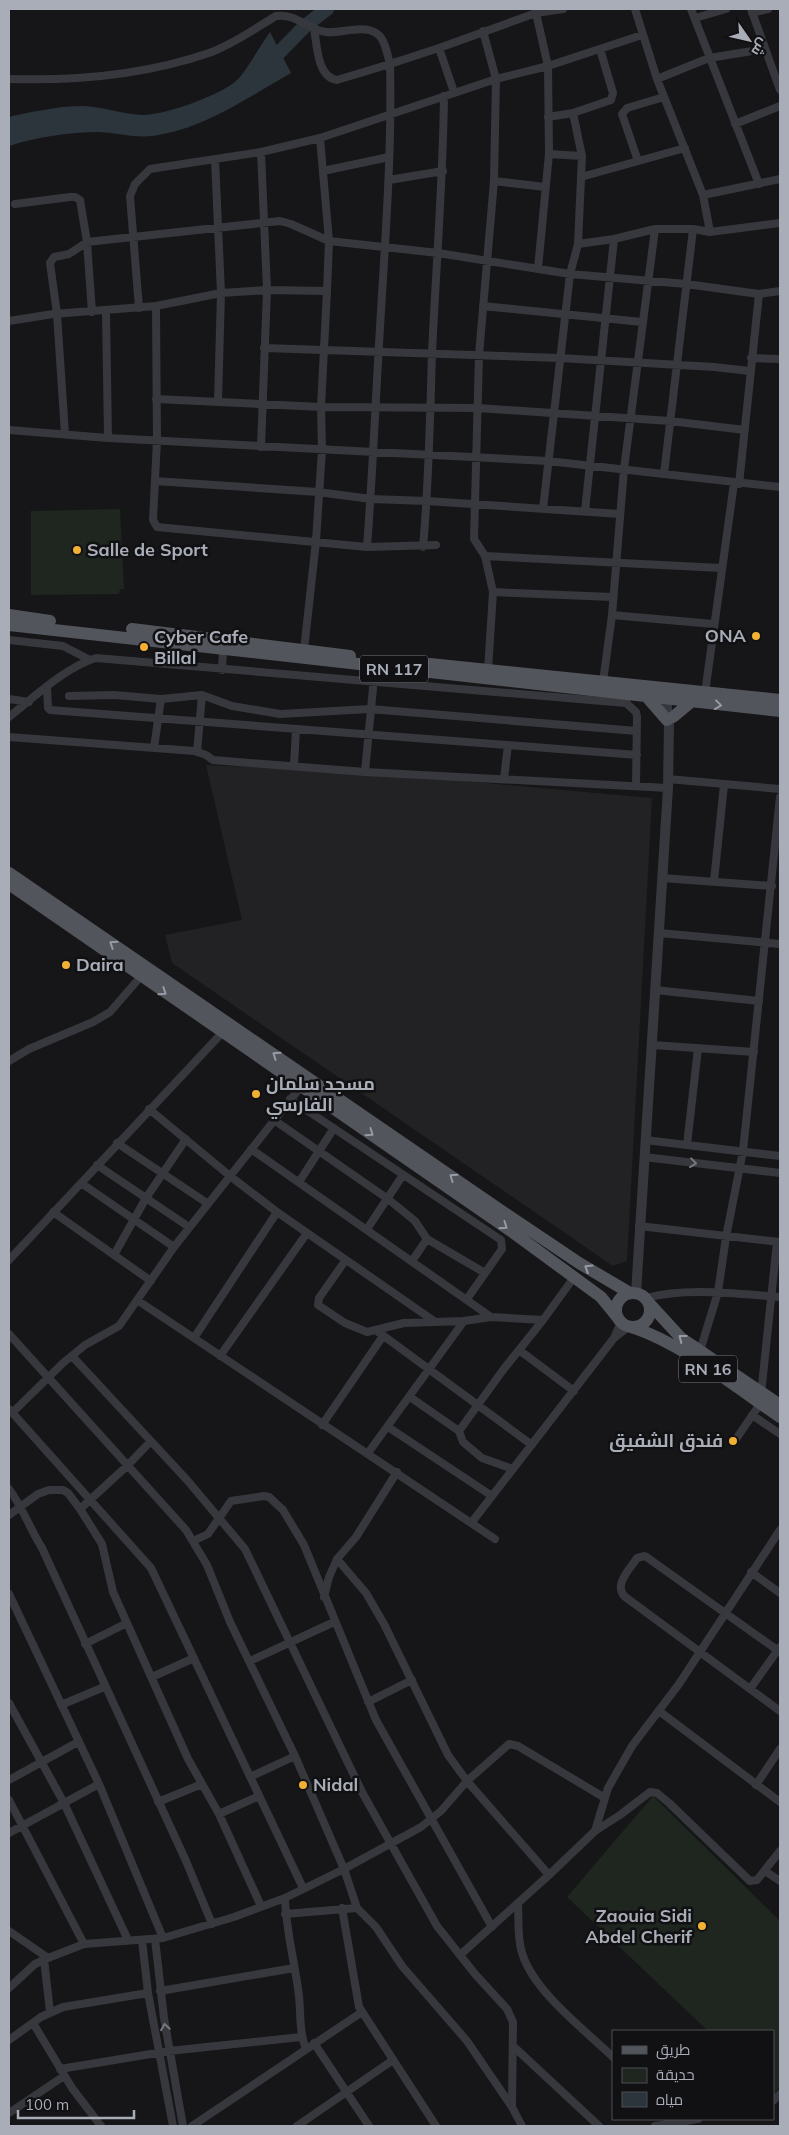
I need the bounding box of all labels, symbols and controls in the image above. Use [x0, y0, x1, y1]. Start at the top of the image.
north arrow [724, 15, 774, 65]
text: ش [747, 35, 772, 60]
place label: Salle de Sport [87, 538, 208, 561]
marker: Salle de Sport [71, 544, 83, 556]
place label: ONA [705, 624, 746, 647]
place label: Cyber Cafe Billal [154, 625, 248, 669]
marker: ONA [750, 630, 762, 642]
marker: Cyber Cafe Billal [138, 641, 150, 653]
road number: RN 117 [360, 656, 428, 682]
one-way arrow [714, 700, 722, 710]
one-way arrow [109, 941, 119, 950]
place label: Daira [76, 953, 124, 976]
marker: Daira [60, 959, 72, 971]
one-way arrow [158, 986, 167, 995]
one-way arrow [272, 1052, 282, 1061]
place label: مسجد سلمان الفارسي [266, 1072, 375, 1119]
marker: مسجد سلمان الفارسي [250, 1088, 262, 1100]
one-way arrow [364, 1127, 374, 1136]
one-way arrow [689, 1157, 697, 1168]
one-way arrow [449, 1174, 459, 1183]
one-way arrow [498, 1220, 507, 1229]
one-way arrow [584, 1265, 593, 1275]
one-way arrow [679, 1336, 688, 1344]
road number: RN 16 [679, 1356, 737, 1382]
place label: فندق الشفيق [609, 1429, 723, 1452]
marker: فندق الشفيق [727, 1435, 739, 1447]
place label: Nidal [313, 1773, 358, 1796]
marker: Nidal [297, 1779, 309, 1791]
place label: Zaouia Sidi Abdel Cherif [585, 1904, 692, 1948]
marker: Zaouia Sidi Abdel Cherif [696, 1920, 708, 1932]
one-way arrow [161, 2022, 171, 2031]
legend [612, 2030, 774, 2120]
text: طريق [656, 2040, 690, 2060]
text: حديقة [656, 2065, 695, 2084]
scale bar [18, 2088, 134, 2120]
text: مياه [656, 2090, 683, 2109]
text: 100 m [25, 2095, 69, 2114]

